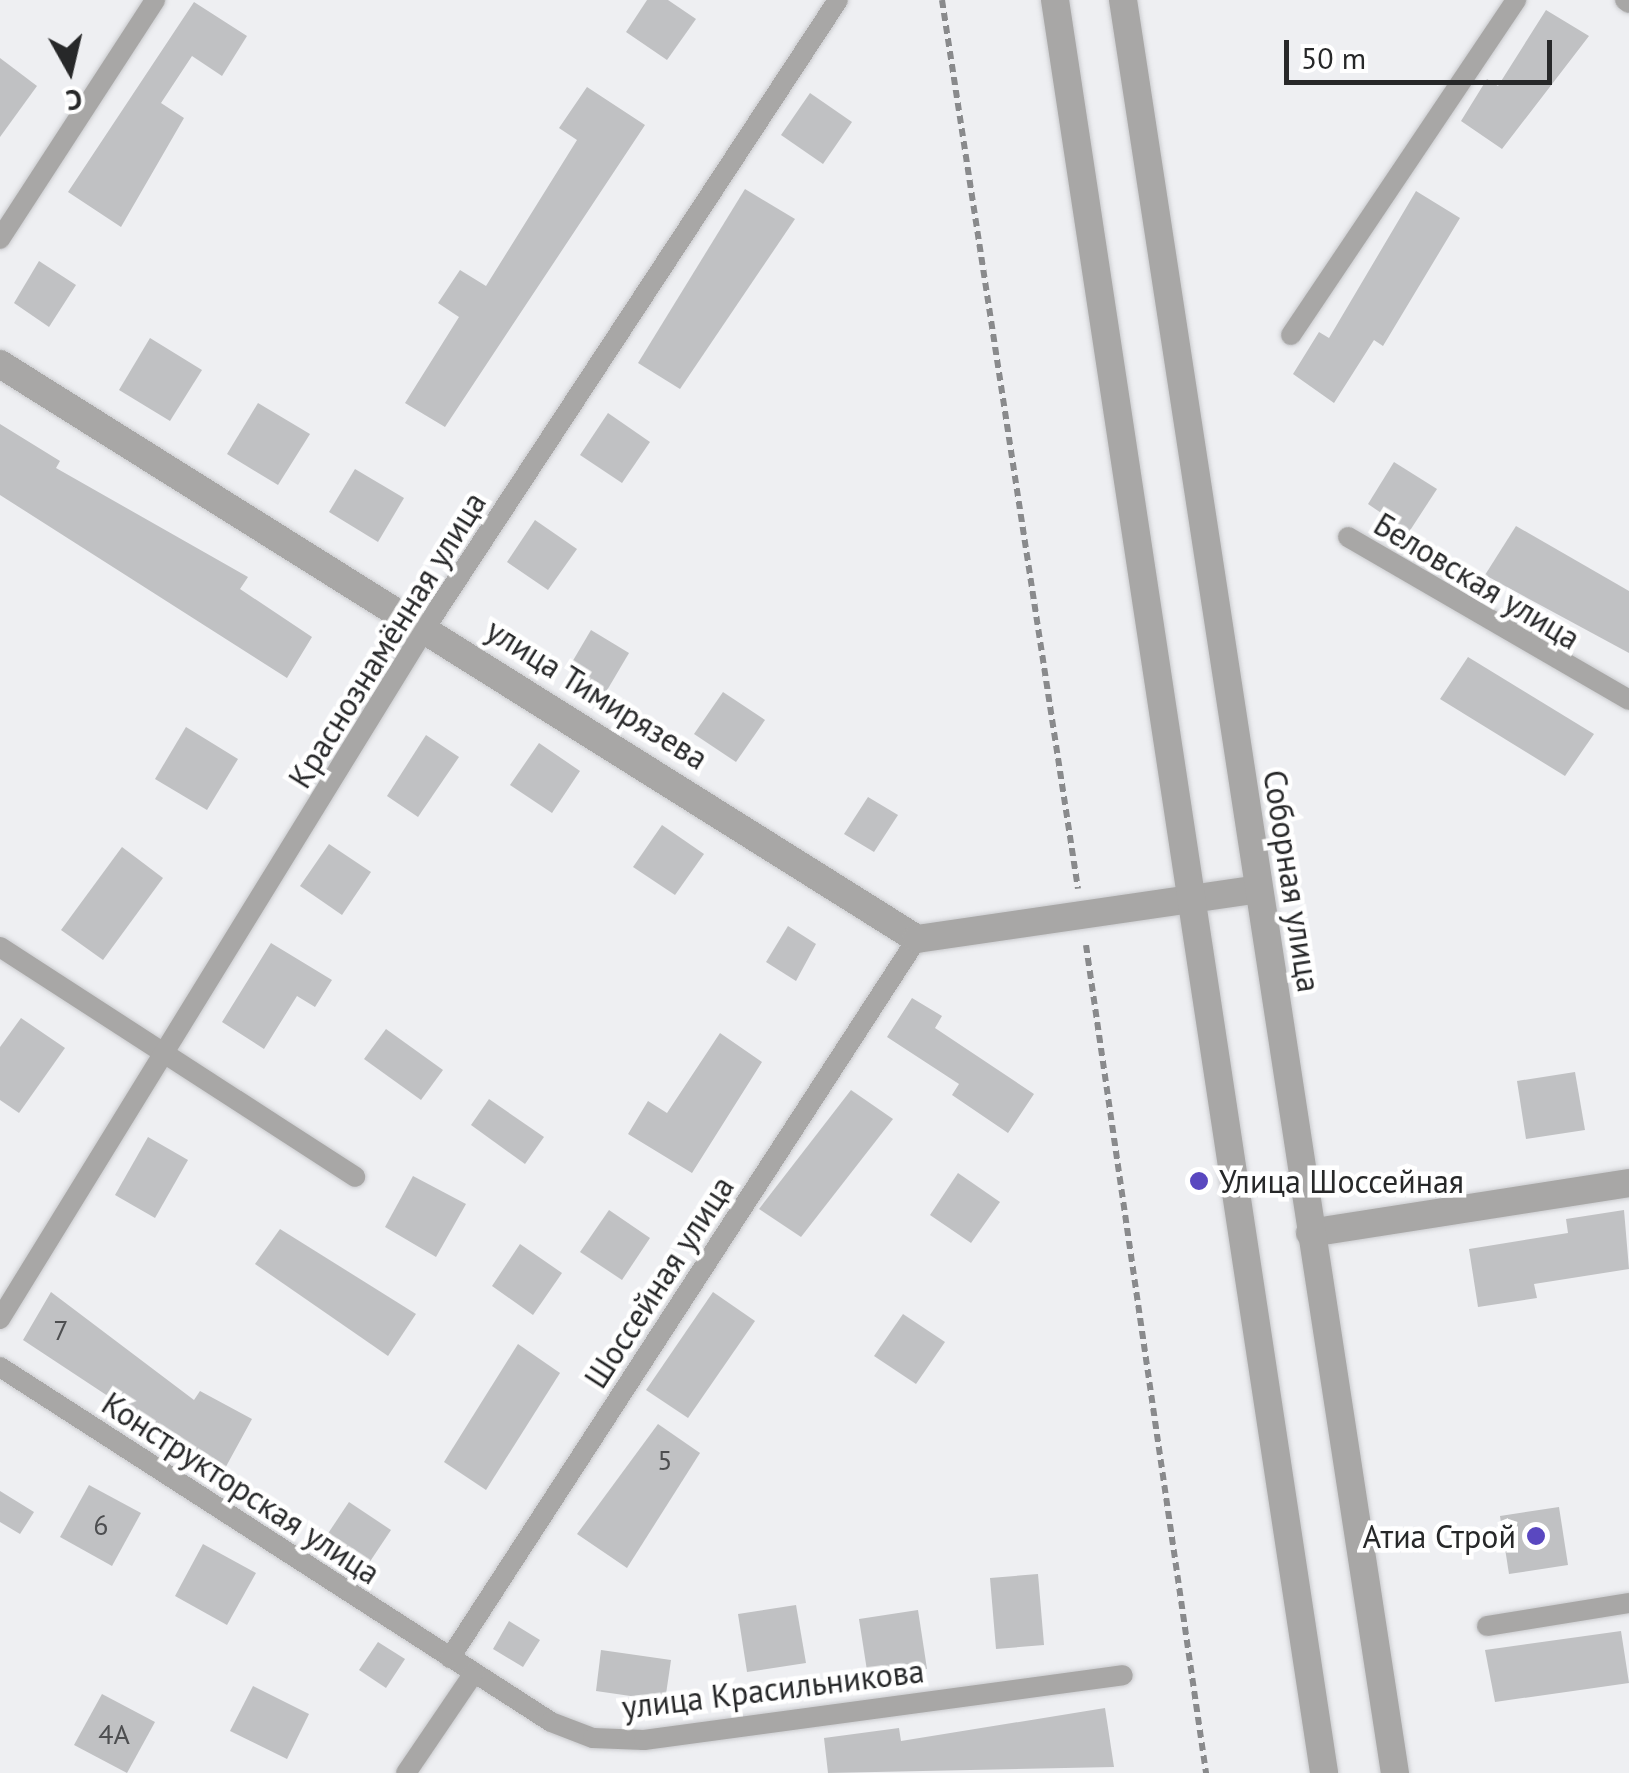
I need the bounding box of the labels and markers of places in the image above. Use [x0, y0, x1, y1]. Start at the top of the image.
place label: Улица Шоссейная [1219, 1162, 1464, 1200]
marker: Улица Шоссейная [1188, 1170, 1210, 1192]
place label: Атиа Строй [1362, 1517, 1516, 1555]
marker: Атиа Строй [1525, 1525, 1547, 1547]

